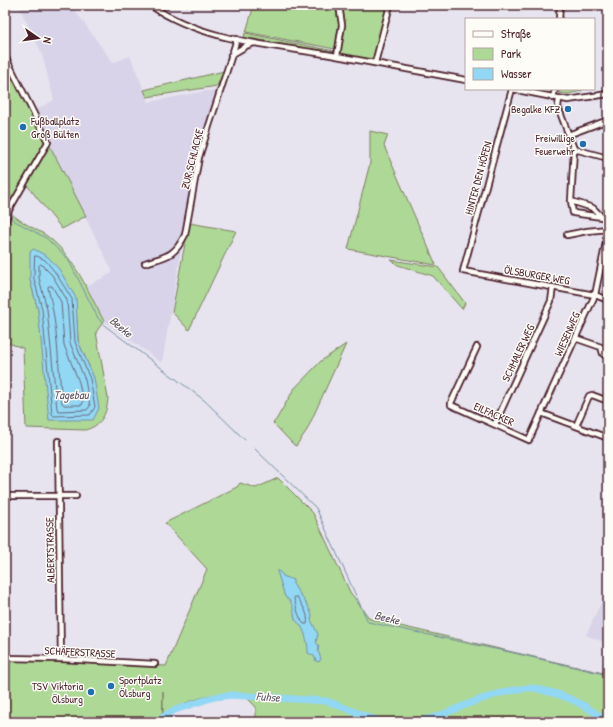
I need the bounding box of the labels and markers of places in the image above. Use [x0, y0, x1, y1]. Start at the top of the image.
place label: Begalke KFZ [511, 102, 560, 116]
marker: Begalke KFZ [563, 104, 573, 114]
place label: Fußballplatz Groß Bülten [30, 114, 80, 141]
marker: Fußballplatz Groß Bülten [18, 122, 28, 132]
place label: Freiwillige Feuerwehr [534, 131, 576, 158]
marker: Freiwillige Feuerwehr [578, 139, 588, 149]
place label: Sportplatz Ölsburg [119, 673, 162, 700]
place label: TSV Viktoria Ölsburg [32, 679, 84, 706]
marker: Sportplatz Ölsburg [106, 681, 116, 691]
marker: TSV Viktoria Ölsburg [86, 687, 96, 697]

